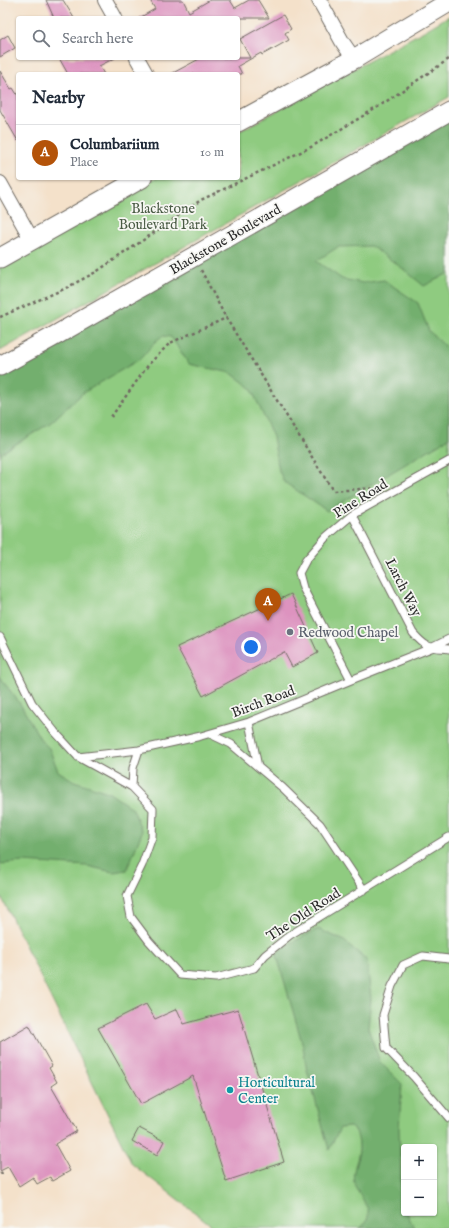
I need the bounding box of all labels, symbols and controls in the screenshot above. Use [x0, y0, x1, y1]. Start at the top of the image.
search box [16, 16, 240, 60]
icon: search [30, 27, 52, 49]
text: Search here [62, 29, 133, 48]
text: Nearby [32, 88, 85, 109]
text: Columbariium [70, 135, 159, 154]
text: A [41, 144, 49, 161]
text: 10 m [200, 144, 224, 161]
text: Place [70, 154, 98, 171]
park label: Blackstone Boulevard Park [119, 200, 208, 234]
street label: Blackstone Boulevard [167, 200, 285, 279]
street label: Pine Road [330, 475, 391, 522]
street label: Larch Way [381, 555, 425, 620]
pin: A [255, 588, 281, 621]
place label: Redwood Chapel [298, 624, 399, 642]
marker: Redwood Chapel [285, 627, 295, 637]
your location [241, 637, 261, 657]
street label: Birch Road [229, 681, 298, 722]
street label: The Old Road [263, 884, 344, 945]
place label: Horticultural Center [238, 1074, 315, 1108]
marker: Horticultural Center [225, 1085, 235, 1095]
map controls [401, 1144, 437, 1216]
button: + [401, 1144, 437, 1180]
button: − [401, 1180, 437, 1216]

